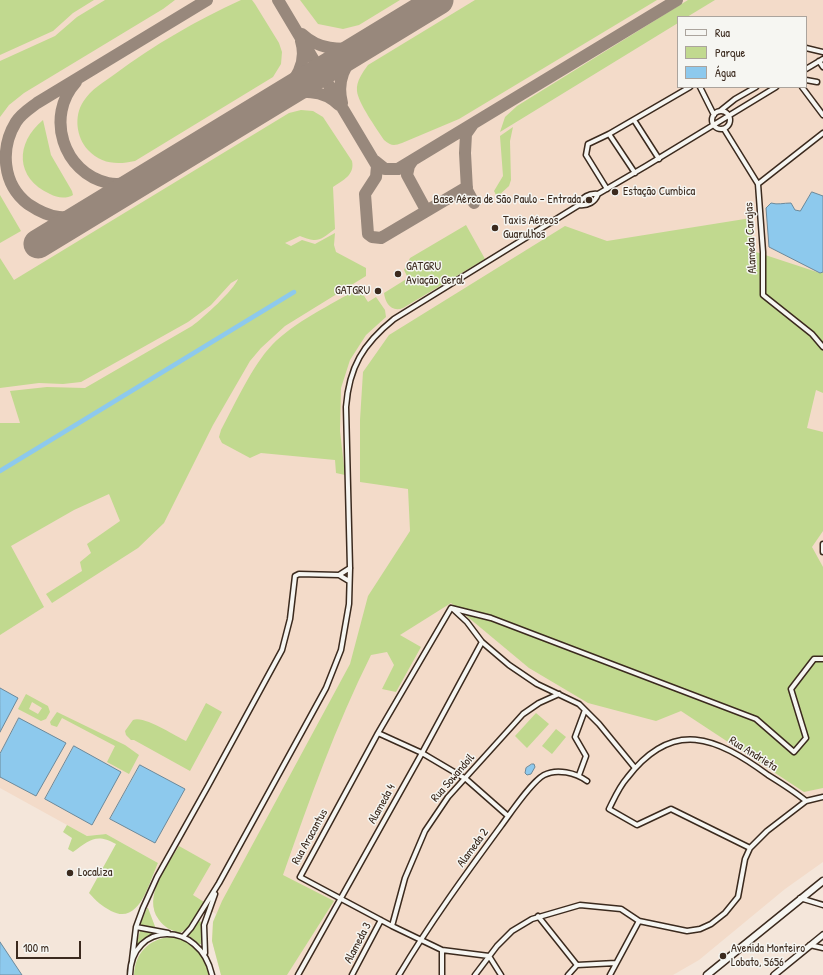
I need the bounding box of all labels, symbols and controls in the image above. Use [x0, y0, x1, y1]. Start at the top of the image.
legend [677, 16, 807, 88]
text: Rua [715, 24, 730, 41]
text: Parque [715, 44, 745, 61]
text: Água [715, 64, 736, 81]
place label: Estação Cumbica [623, 185, 695, 199]
marker: Estação Cumbica [610, 187, 620, 197]
place label: Base Aérea de São Paulo - Entrada [433, 193, 581, 207]
marker: Base Aérea de São Paulo - Entrada [584, 195, 594, 205]
street label: Alameda Carajas [742, 202, 760, 274]
place label: Taxis Aéreos Guarulhos [503, 214, 558, 242]
marker: Taxis Aéreos Guarulhos [490, 223, 500, 233]
place label: GATGRU Aviação Geral [406, 260, 464, 288]
marker: GATGRU Aviação Geral [393, 269, 403, 279]
place label: GATGRU [335, 284, 370, 298]
marker: GATGRU [373, 286, 383, 296]
street label: Rua Andrieta [726, 733, 780, 775]
street label: Rua Sowandoil [428, 751, 478, 805]
street label: Alameda 4 [365, 782, 399, 826]
street label: Rua Aracantus [289, 807, 331, 867]
street label: Alameda 2 [454, 826, 492, 870]
place label: Localiza [78, 866, 112, 880]
marker: Localiza [65, 868, 75, 878]
street label: Alameda 3 [341, 920, 375, 966]
scale bar [18, 933, 83, 959]
text: 100 m [23, 939, 49, 956]
place label: Avenida Monteiro Lobato, 5656 [731, 942, 805, 970]
marker: Avenida Monteiro Lobato, 5656 [718, 951, 728, 961]

